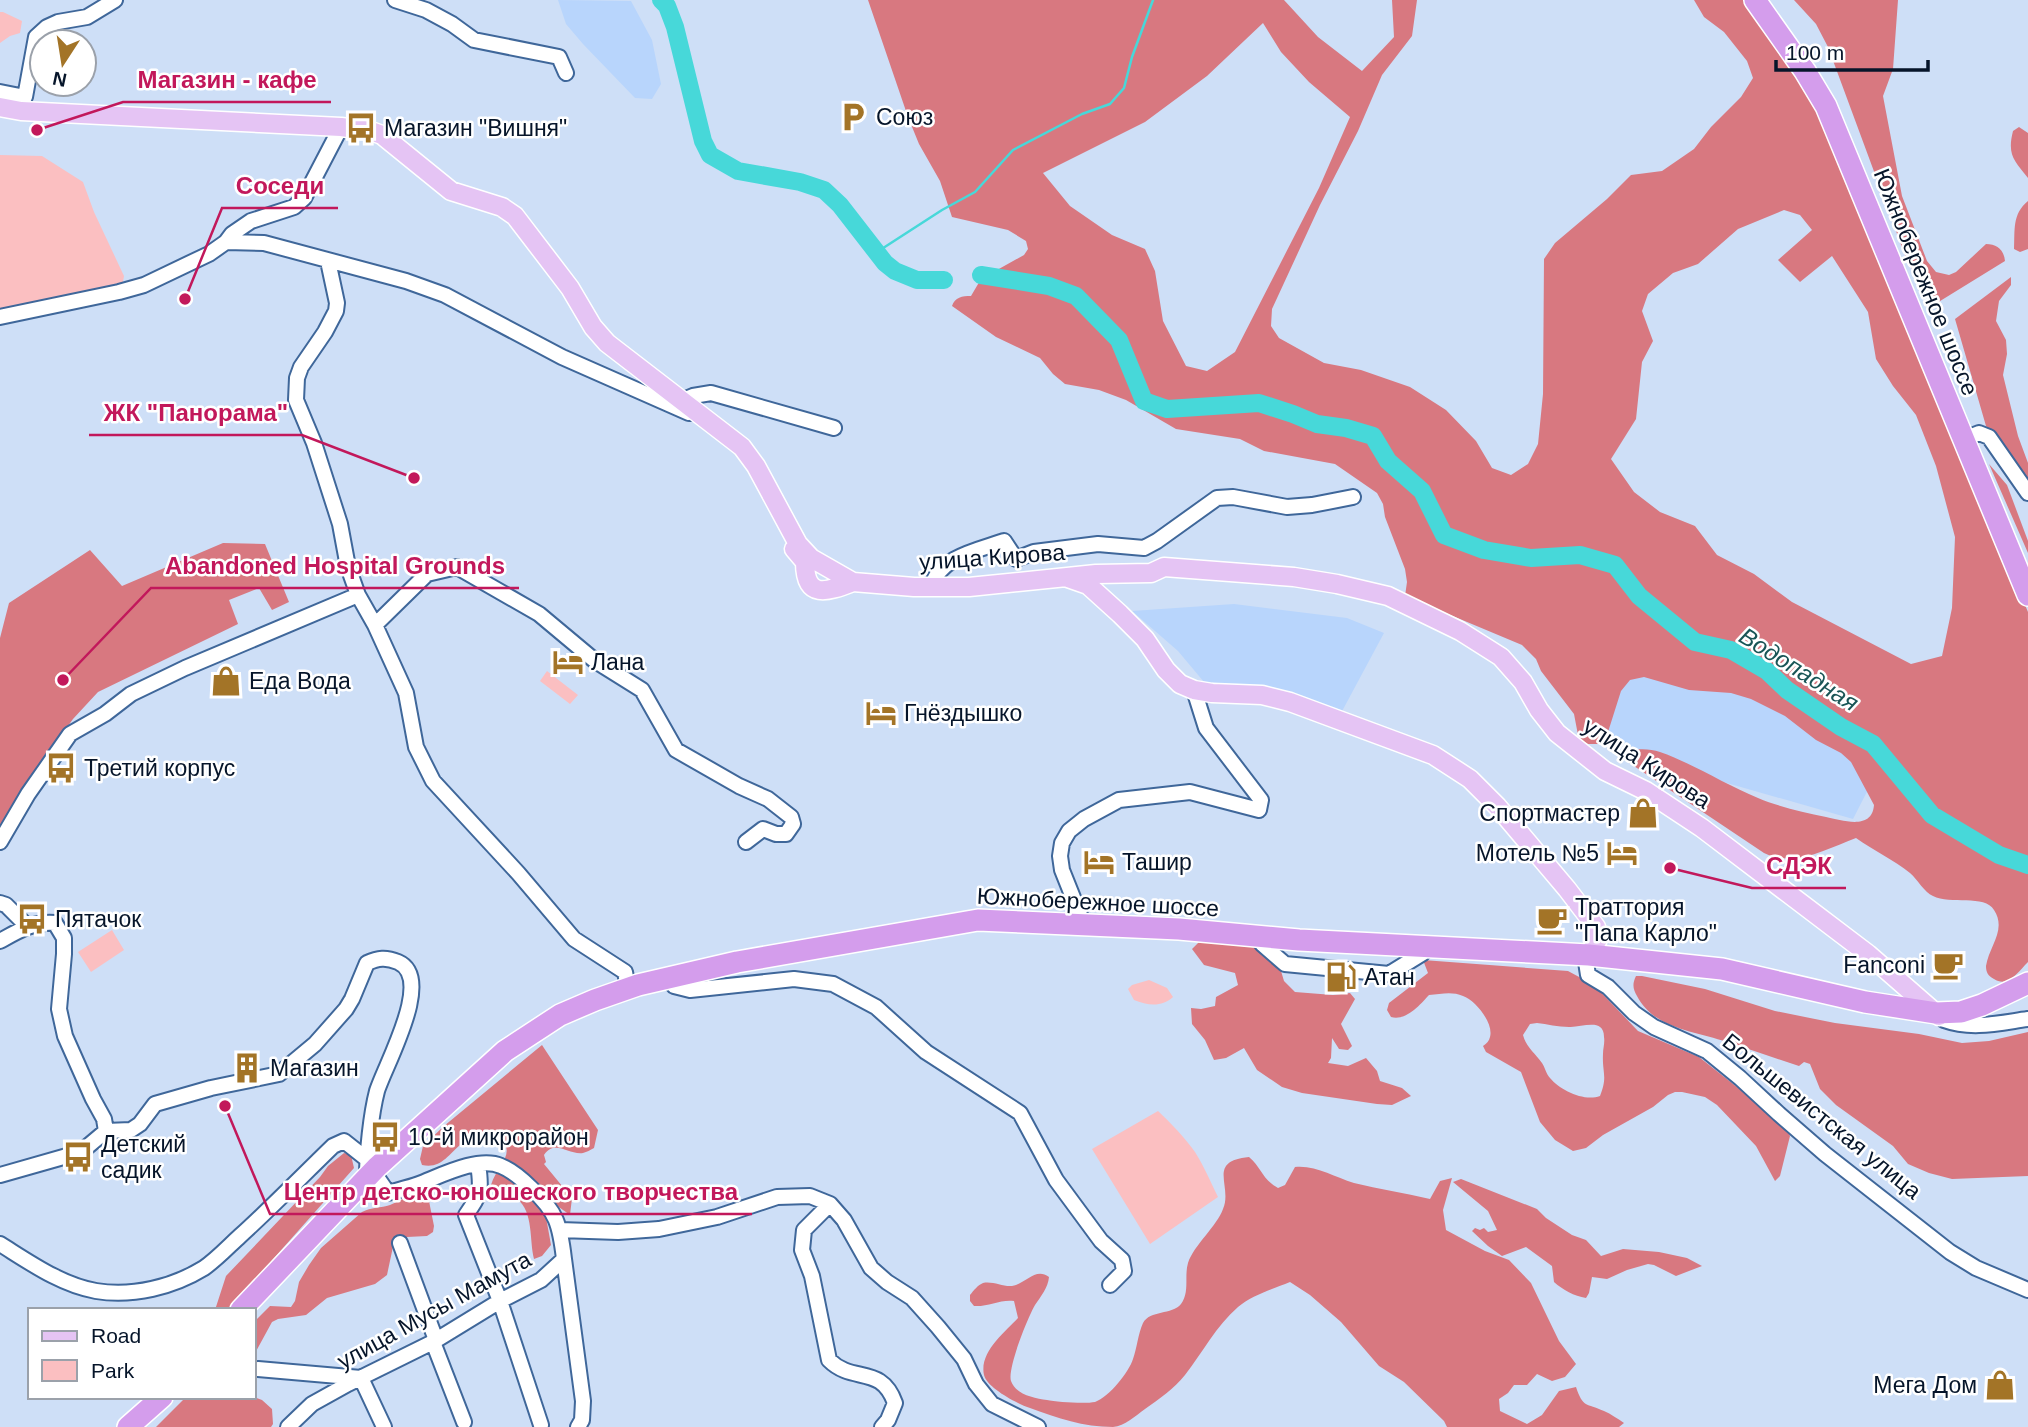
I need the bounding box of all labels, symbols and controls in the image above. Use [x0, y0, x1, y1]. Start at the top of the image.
north arrow [28, 28, 98, 98]
scale bar [1776, 28, 1928, 72]
text: 100 m [1786, 41, 1844, 64]
callout: Магазин - кафе [123, 57, 331, 102]
text: Магазин - кафе [137, 66, 317, 93]
text: N [51, 67, 68, 91]
parking icon: Союз [836, 100, 870, 134]
place label: Союз [876, 104, 933, 130]
bus stop icon: Магазин "Вишня" [344, 111, 378, 145]
place label: Магазин "Вишня" [384, 115, 567, 141]
callout: Соседи [222, 163, 338, 208]
street label: Южнобережное шоссе [1869, 165, 1983, 399]
text: Соседи [236, 172, 324, 199]
callout: ЖК "Панорама" [89, 390, 302, 435]
text: ЖК "Панорама" [103, 399, 288, 426]
street label: улица Кирова [918, 539, 1066, 575]
callout: Abandoned Hospital Grounds [151, 543, 519, 588]
text: Abandoned Hospital Grounds [165, 552, 505, 579]
water label: Водопадная [1735, 622, 1864, 716]
hotel icon: Лана [551, 645, 585, 679]
place label: Лана [591, 649, 645, 675]
shop icon: Еда Вода [209, 664, 243, 698]
place label: Еда Вода [249, 668, 351, 694]
hotel icon: Гнёздышко [864, 696, 898, 730]
place label: Гнёздышко [904, 700, 1022, 726]
street label: улица Кирова [1579, 712, 1716, 814]
bus stop icon: Третий корпус [44, 751, 78, 785]
place label: Третий корпус [84, 755, 235, 781]
shop icon: Спортмастер [1626, 796, 1660, 830]
place label: Спортмастер [1479, 800, 1620, 826]
hotel icon: Мотель №5 [1605, 836, 1639, 870]
place label: Мотель №5 [1476, 840, 1599, 866]
callout: СДЭК [1752, 843, 1846, 888]
hotel icon: Ташир [1082, 845, 1116, 879]
place label: Ташир [1122, 849, 1192, 875]
text: СДЭК [1766, 852, 1832, 879]
street label: Южнобережное шоссе [976, 883, 1220, 921]
place label: Траттория "Папа Карло" [1575, 894, 1717, 946]
bus stop icon: Пятачок [15, 902, 49, 936]
cafe icon: Траттория "Папа Карло" [1535, 903, 1569, 937]
place label: Пятачок [55, 906, 142, 932]
cafe icon: Fanconi [1931, 948, 1965, 982]
place label: Fanconi [1843, 952, 1925, 978]
fuel station icon: Атан [1324, 960, 1358, 994]
place label: Атан [1364, 964, 1415, 990]
street label: Большевистская улица [1718, 1028, 1927, 1204]
building icon: Магазин [230, 1051, 264, 1085]
place label: Магазин [270, 1055, 359, 1081]
bus stop icon: 10-й микрорайон [368, 1120, 402, 1154]
place label: 10-й микрорайон [408, 1124, 589, 1150]
place label: Детский садик [101, 1131, 186, 1183]
bus stop icon: Детский садик [61, 1140, 95, 1174]
callout: Центр детско-юношеского творчества [270, 1169, 752, 1214]
text: Центр детско-юношеского творчества [284, 1178, 739, 1205]
street label: улица Мусы Мамута [333, 1246, 536, 1374]
legend [28, 1308, 256, 1399]
text: Road [91, 1324, 141, 1347]
text: Park [91, 1359, 135, 1382]
shop icon: Мега Дом [1983, 1368, 2017, 1402]
place label: Мега Дом [1873, 1372, 1977, 1398]

